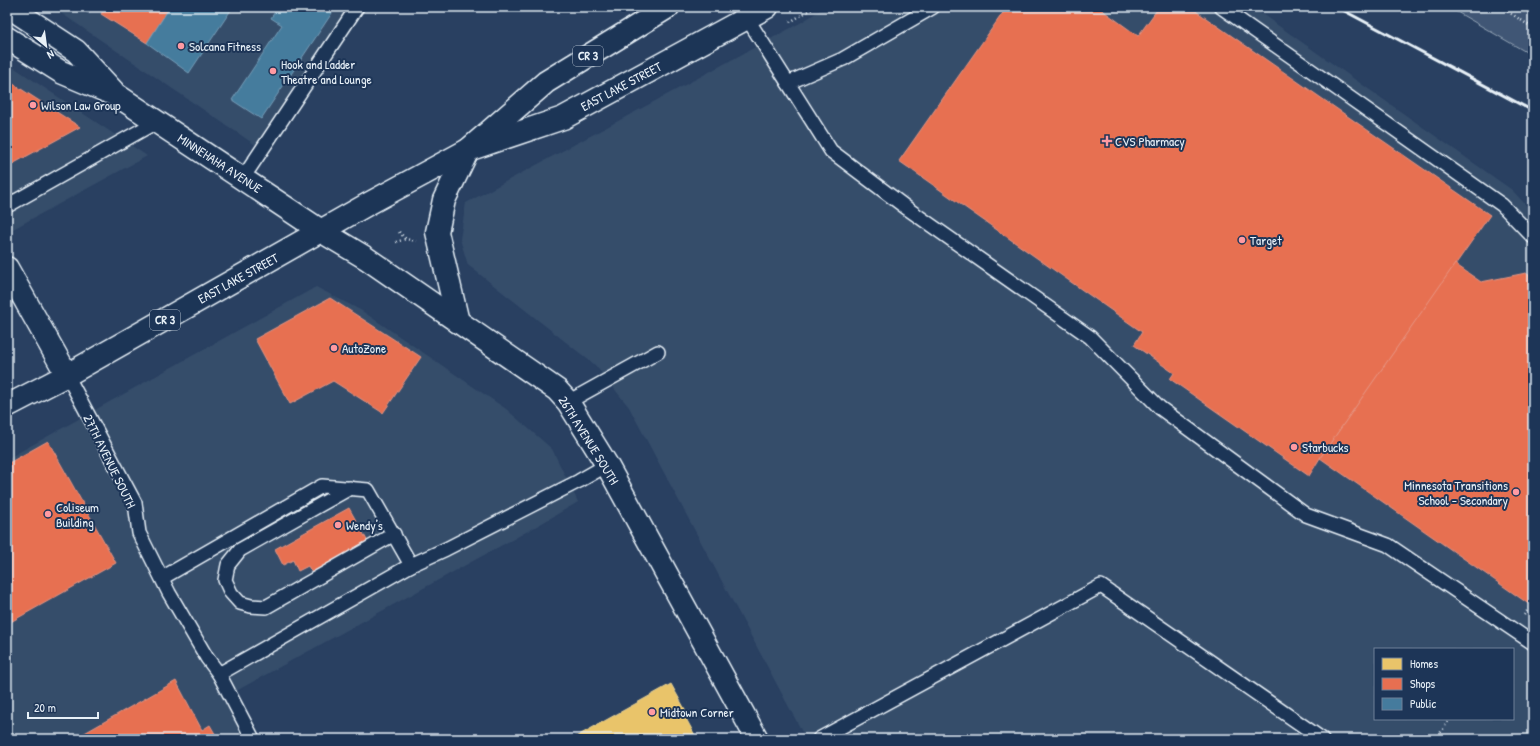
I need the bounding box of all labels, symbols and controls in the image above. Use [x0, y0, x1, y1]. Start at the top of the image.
north arrow [26, 26, 66, 66]
place label: Solcana Fitness [189, 37, 261, 55]
marker: Solcana Fitness [176, 41, 186, 51]
road number: CR 3 [573, 46, 603, 66]
text: N [45, 47, 57, 62]
place label: Hook and Ladder Theatre and Lounge [281, 55, 372, 88]
street label: EAST LAKE STREET [577, 57, 665, 115]
marker: Hook and Ladder Theatre and Lounge [268, 66, 278, 76]
place label: Wilson Law Group [41, 96, 121, 114]
marker: Wilson Law Group [28, 100, 38, 110]
street label: MINNEHAHA AVENUE [174, 129, 266, 197]
place label: CVS Pharmacy [1115, 132, 1185, 150]
marker: CVS Pharmacy [1102, 136, 1112, 146]
place label: Target [1250, 231, 1282, 249]
marker: Target [1237, 235, 1247, 245]
street label: EAST LAKE STREET [195, 248, 282, 308]
road number: CR 3 [150, 310, 180, 330]
place label: AutoZone [342, 339, 386, 357]
marker: AutoZone [329, 343, 339, 353]
street label: 26TH AVENUE SOUTH [555, 392, 623, 488]
street label: 27TH AVENUE SOUTH [79, 411, 141, 511]
place label: Starbucks [1302, 438, 1349, 456]
marker: Starbucks [1289, 442, 1299, 452]
place label: Minnesota Transitions School - Secondary [1404, 476, 1509, 509]
marker: Minnesota Transitions School - Secondary [1511, 487, 1521, 497]
place label: Coliseum Building [56, 498, 99, 531]
marker: Coliseum Building [43, 509, 53, 519]
place label: Wendy's [346, 516, 383, 534]
marker: Wendy's [333, 520, 343, 530]
legend [1374, 648, 1514, 720]
text: Homes [1410, 655, 1438, 672]
text: Shops [1410, 675, 1436, 692]
scale bar [28, 694, 98, 720]
text: Public [1410, 695, 1436, 712]
text: 20 m [34, 699, 56, 716]
place label: Midtown Corner [660, 703, 734, 721]
marker: Midtown Corner [647, 707, 657, 717]

